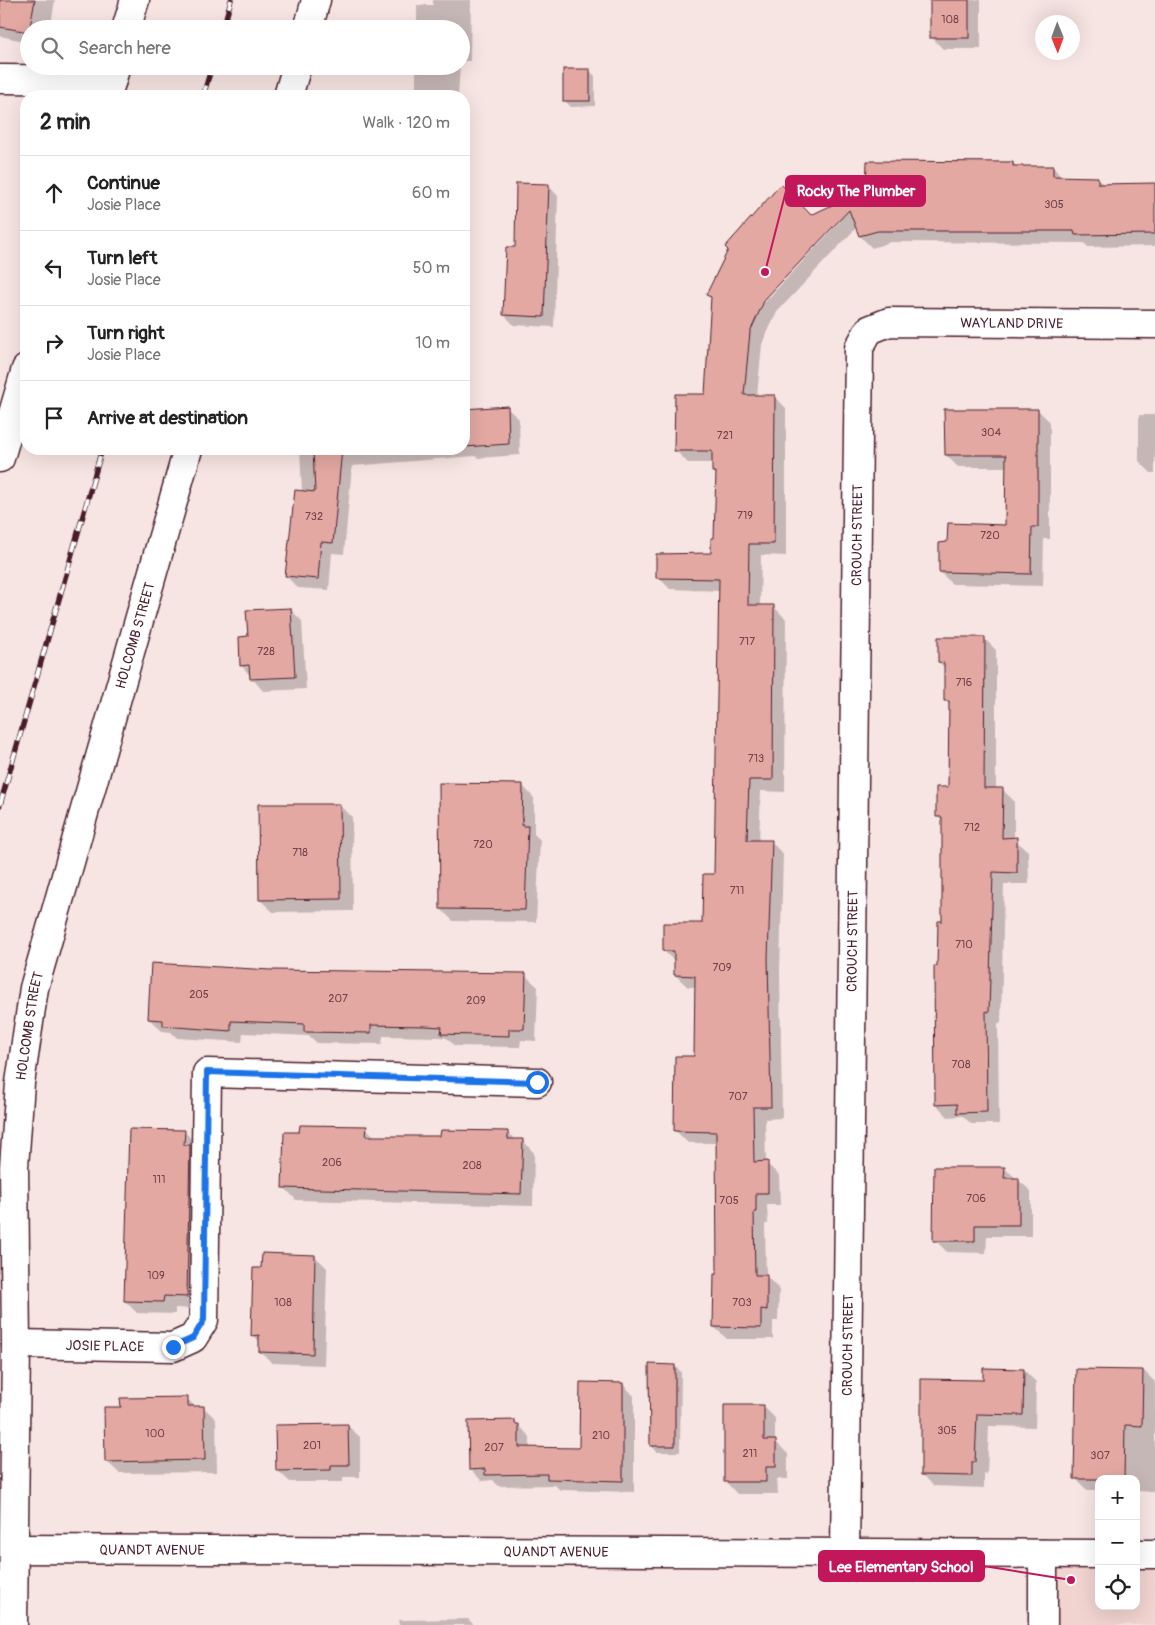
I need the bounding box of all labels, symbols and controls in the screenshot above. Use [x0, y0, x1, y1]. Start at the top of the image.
house number: 108 [941, 13, 959, 26]
north arrow [1035, 15, 1080, 60]
search box [20, 20, 470, 75]
icon: search [38, 34, 66, 62]
text: Search here [78, 36, 171, 60]
text: 2 min [40, 109, 90, 136]
text: Walk · 120 m [362, 113, 450, 133]
text: Continue [87, 171, 160, 195]
callout: Rocky The Plumber [786, 176, 925, 206]
icon: ahead [40, 179, 68, 207]
text: Rocky The Plumber [797, 182, 916, 201]
text: 60 m [412, 183, 450, 203]
text: Josie Place [87, 195, 161, 215]
house number: 305 [1044, 198, 1064, 211]
text: Turn left [87, 246, 157, 270]
icon: left [40, 254, 68, 282]
text: 50 m [413, 258, 450, 278]
text: Josie Place [87, 270, 161, 290]
street label: WAYLAND DRIVE [960, 315, 1063, 332]
text: Turn right [87, 321, 165, 345]
icon: right [40, 329, 68, 357]
text: 10 m [415, 333, 450, 353]
text: Josie Place [87, 345, 161, 365]
icon: arrive [40, 404, 68, 432]
text: Arrive at destination [87, 406, 248, 430]
house number: 304 [981, 426, 1002, 439]
house number: 721 [717, 429, 733, 442]
street label: CROUCH STREET [848, 484, 866, 586]
house number: 719 [737, 509, 753, 522]
house number: 732 [305, 510, 323, 523]
house number: 720 [980, 529, 1000, 542]
street label: HOLCOMB STREET [112, 580, 159, 691]
house number: 717 [739, 635, 755, 648]
house number: 728 [257, 645, 275, 658]
house number: 716 [956, 676, 972, 689]
house number: 713 [748, 752, 764, 765]
house number: 712 [964, 821, 980, 834]
house number: 720 [473, 838, 493, 851]
house number: 718 [292, 846, 308, 859]
house number: 711 [730, 884, 744, 897]
street label: CROUCH STREET [844, 890, 862, 992]
house number: 710 [955, 938, 973, 951]
house number: 709 [713, 961, 732, 974]
street label: HOLCOMB STREET [12, 969, 47, 1082]
house number: 205 [189, 988, 209, 1001]
house number: 207 [328, 992, 348, 1005]
house number: 209 [466, 994, 486, 1007]
house number: 708 [952, 1058, 971, 1071]
route start [526, 1071, 549, 1094]
house number: 707 [728, 1090, 748, 1103]
house number: 206 [322, 1156, 342, 1169]
house number: 208 [462, 1159, 482, 1172]
house number: 111 [153, 1173, 165, 1186]
house number: 706 [966, 1192, 986, 1205]
house number: 705 [719, 1194, 739, 1207]
house number: 109 [147, 1269, 165, 1282]
street label: CROUCH STREET [839, 1294, 857, 1396]
house number: 108 [274, 1296, 292, 1309]
house number: 703 [732, 1296, 752, 1309]
route end [162, 1336, 185, 1359]
street label: JOSIE PLACE [65, 1337, 144, 1355]
house number: 305 [937, 1424, 957, 1437]
house number: 100 [145, 1427, 165, 1440]
house number: 210 [592, 1429, 610, 1442]
house number: 201 [303, 1439, 321, 1452]
house number: 207 [484, 1441, 504, 1454]
house number: 211 [743, 1447, 757, 1460]
house number: 307 [1090, 1449, 1110, 1462]
map controls [1095, 1475, 1140, 1610]
button: + [1095, 1475, 1140, 1520]
button: − [1095, 1520, 1140, 1565]
street label: QUANDT AVENUE [99, 1541, 205, 1559]
street label: QUANDT AVENUE [503, 1543, 609, 1561]
callout: Lee Elementary School [819, 1551, 984, 1581]
text: Lee Elementary School [829, 1558, 974, 1577]
button: locate [1095, 1565, 1140, 1610]

